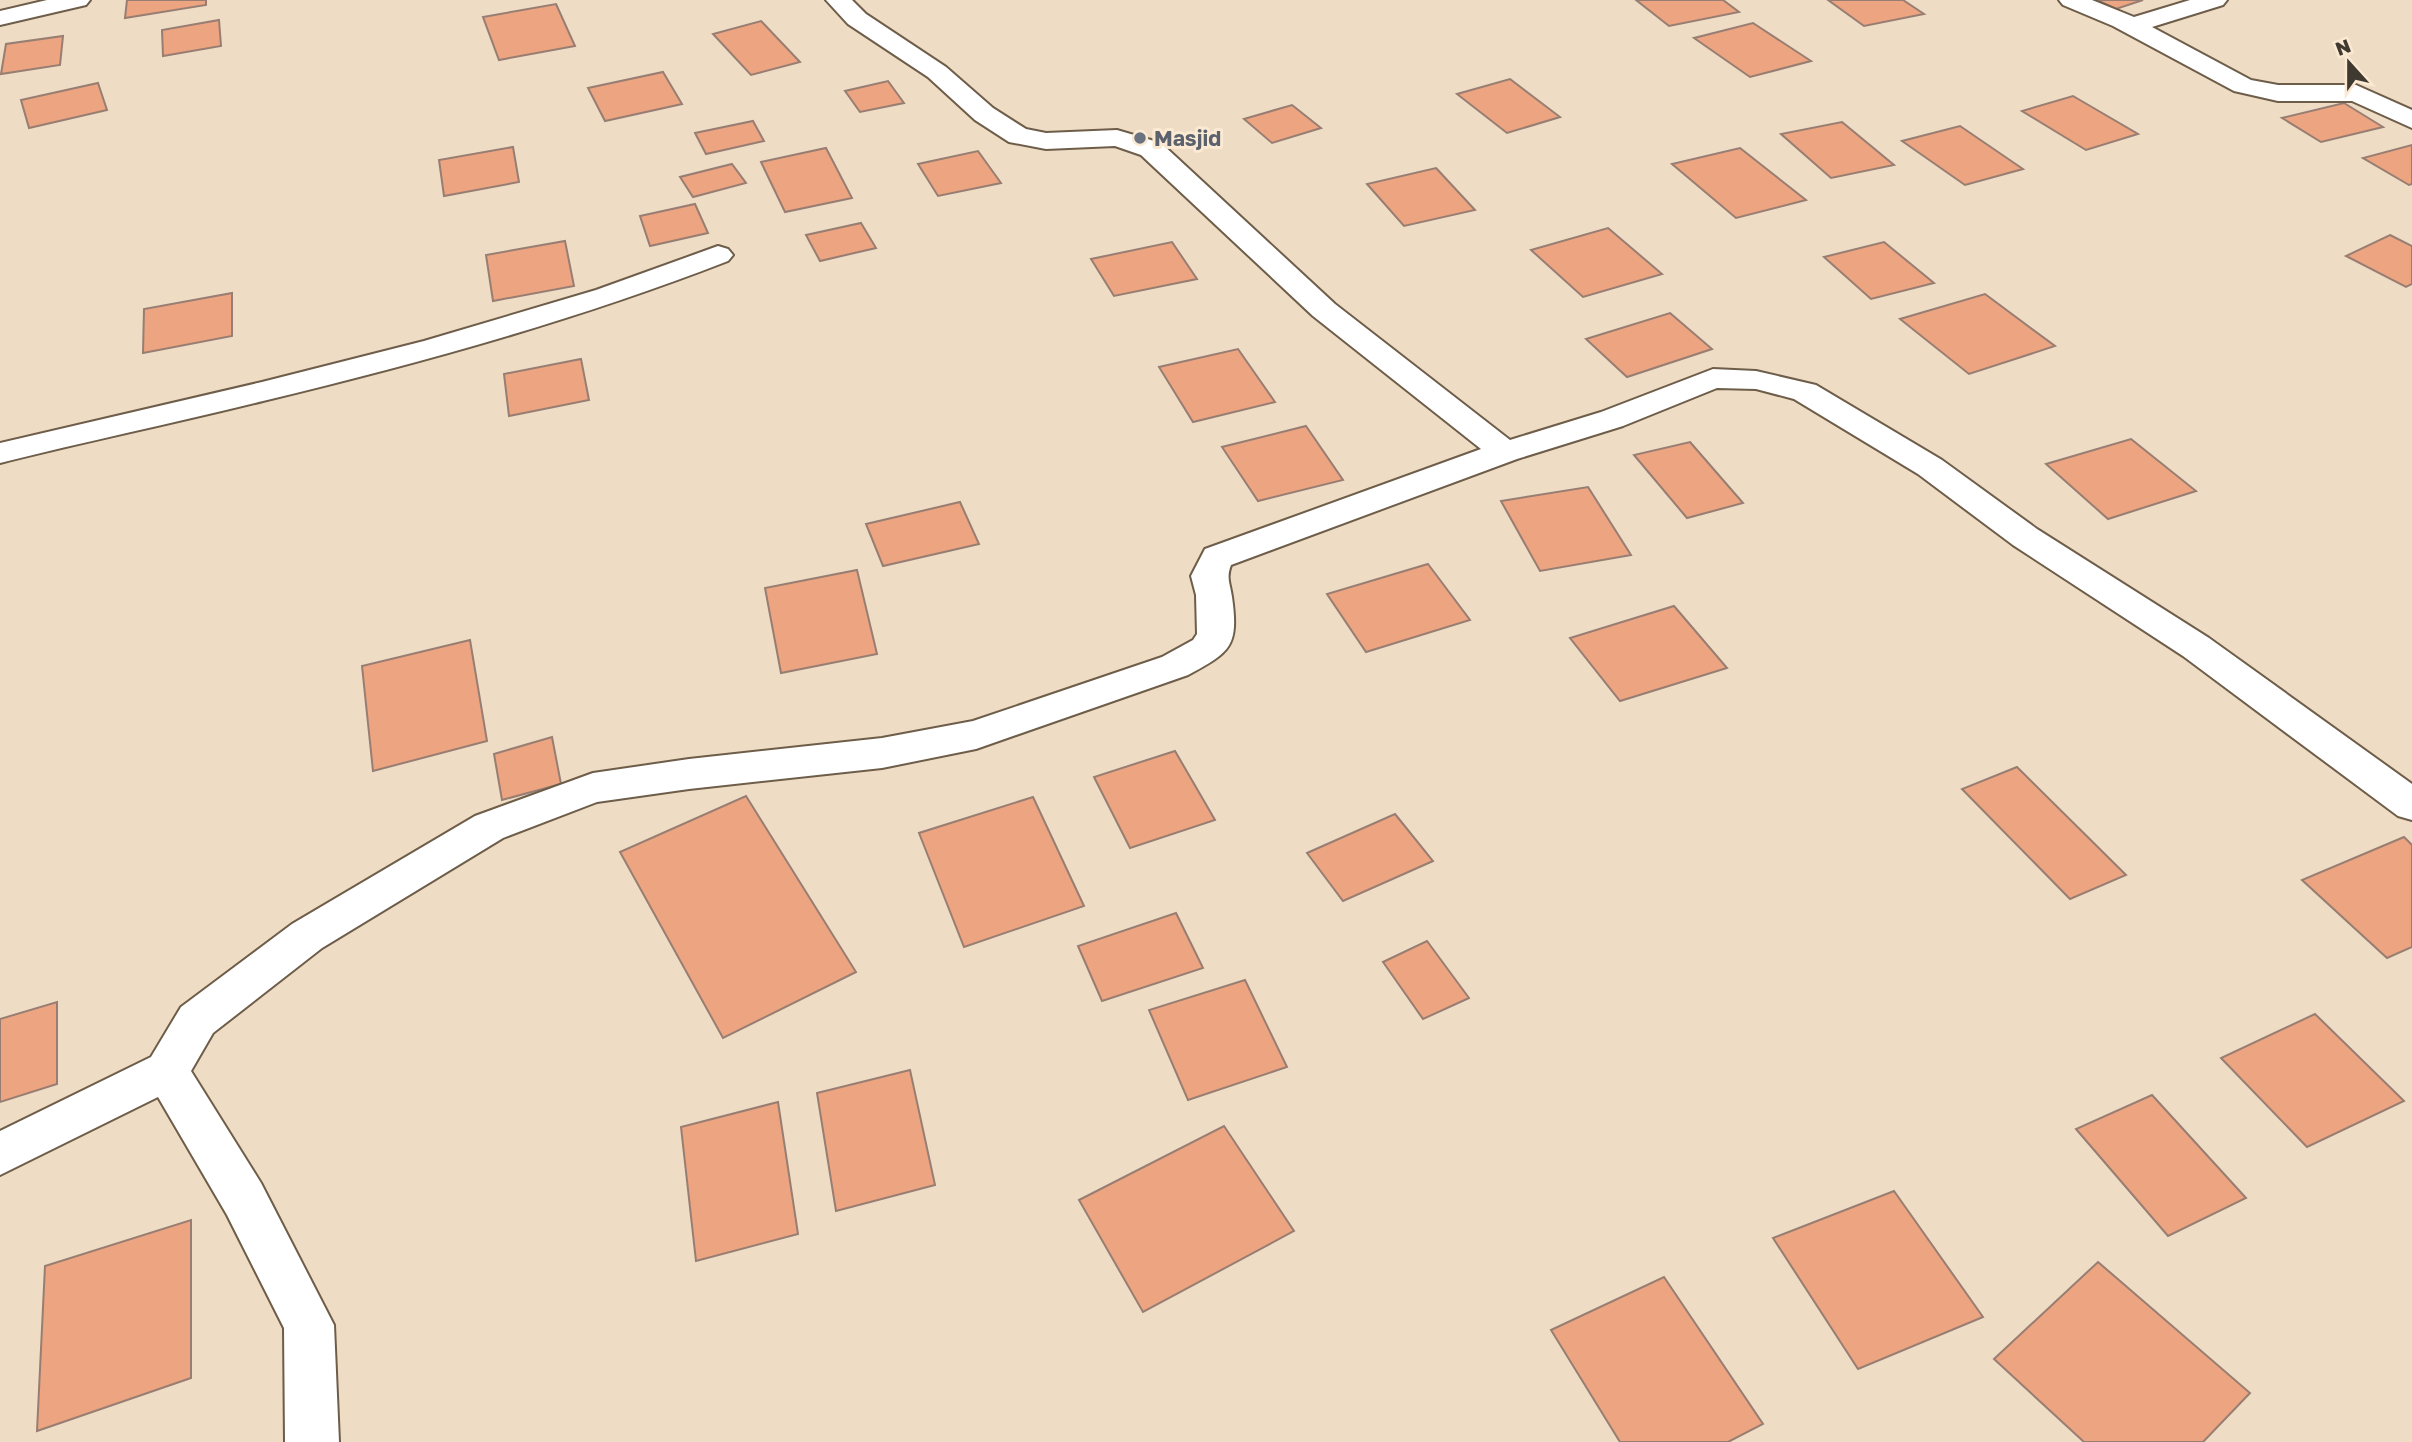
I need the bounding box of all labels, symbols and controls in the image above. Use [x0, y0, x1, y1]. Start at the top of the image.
north arrow [2314, 28, 2384, 98]
text: N [2332, 33, 2354, 60]
place label: Masjid [1154, 125, 1221, 151]
marker: Masjid [1132, 130, 1148, 146]

